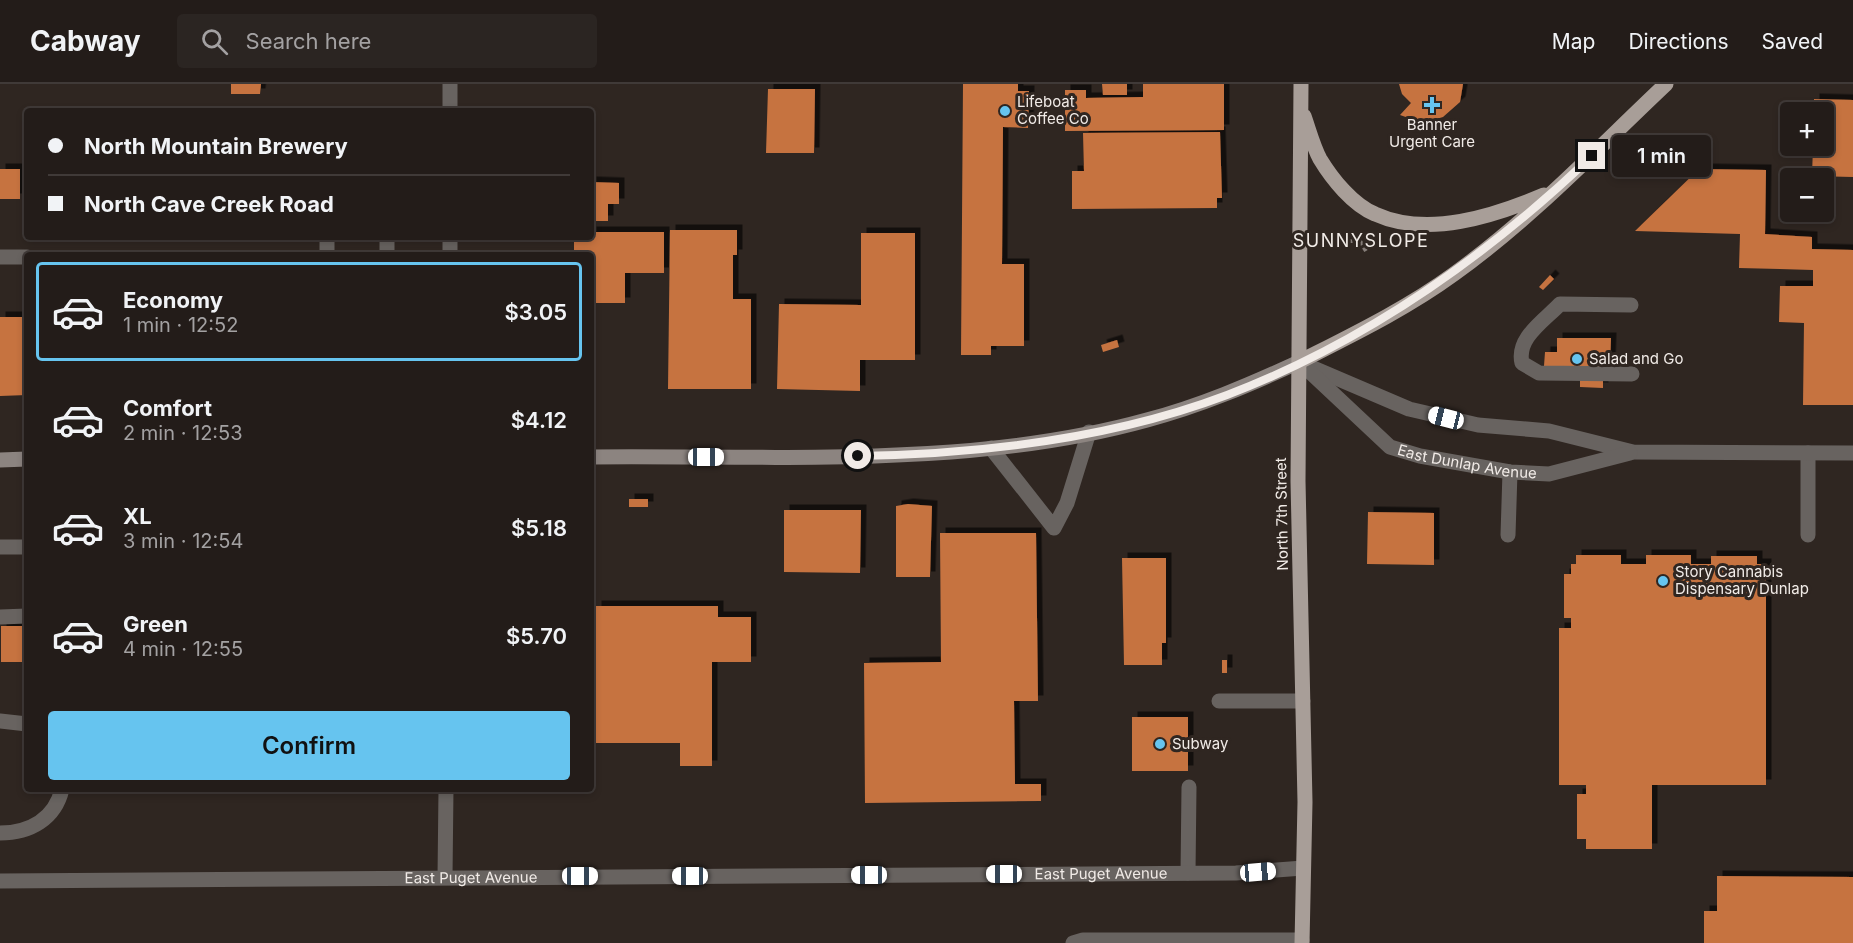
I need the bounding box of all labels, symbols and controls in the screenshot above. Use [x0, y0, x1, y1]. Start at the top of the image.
search box [177, 14, 597, 68]
text: Cabway [30, 24, 141, 58]
icon: search [198, 25, 231, 58]
text: Search here [246, 28, 371, 54]
text: Map [1552, 29, 1595, 54]
text: Directions [1628, 29, 1729, 54]
text: Saved [1762, 29, 1823, 54]
place label: Lifeboat Coffee Co [1017, 92, 1089, 128]
marker: Banner Urgent Care [1423, 96, 1441, 114]
map controls [1780, 102, 1834, 222]
button: + [1780, 102, 1834, 156]
marker: Lifeboat Coffee Co [998, 104, 1012, 118]
place label: Banner Urgent Care [1389, 115, 1475, 151]
text: North Mountain Brewery [84, 133, 348, 159]
callout: 1 min [1613, 135, 1712, 177]
route end [1578, 142, 1605, 169]
text: 1 min [1637, 144, 1686, 168]
button: − [1780, 168, 1834, 222]
text: North Cave Creek Road [84, 191, 334, 217]
district label: SUNNYSLOPE [1293, 230, 1429, 251]
icon: car [51, 285, 105, 339]
text: Economy [123, 287, 223, 313]
text: $3.05 [504, 299, 567, 325]
text: 1 min · 12:52 [123, 313, 238, 337]
place label: Salad and Go [1589, 349, 1683, 368]
marker: Salad and Go [1570, 352, 1584, 366]
icon: car [51, 393, 105, 447]
text: Comfort [123, 395, 212, 421]
car [1426, 405, 1466, 431]
text: $4.12 [511, 407, 567, 433]
text: 2 min · 12:53 [123, 421, 243, 445]
street label: East Dunlap Avenue [1395, 440, 1537, 482]
route start [844, 442, 871, 469]
car [688, 448, 724, 466]
street label: North 7th Street [1271, 457, 1292, 571]
icon: car [51, 501, 105, 555]
text: XL [123, 503, 152, 529]
text: $5.18 [511, 515, 567, 541]
text: 3 min · 12:54 [123, 529, 243, 553]
place label: Story Cannabis Dispensary Dunlap [1675, 562, 1809, 598]
marker: Story Cannabis Dispensary Dunlap [1656, 574, 1670, 588]
icon: car [51, 609, 105, 663]
text: Green [123, 611, 188, 637]
text: $5.70 [506, 623, 567, 649]
text: 4 min · 12:55 [123, 637, 243, 661]
button: Confirm [48, 711, 570, 780]
place label: Subway [1172, 734, 1229, 753]
marker: Subway [1153, 737, 1167, 751]
car [1239, 861, 1277, 883]
street label: East Puget Avenue [1034, 863, 1167, 883]
car [986, 865, 1022, 883]
car [851, 866, 887, 884]
car [562, 867, 598, 885]
car [672, 867, 708, 885]
street label: East Puget Avenue [405, 868, 537, 887]

